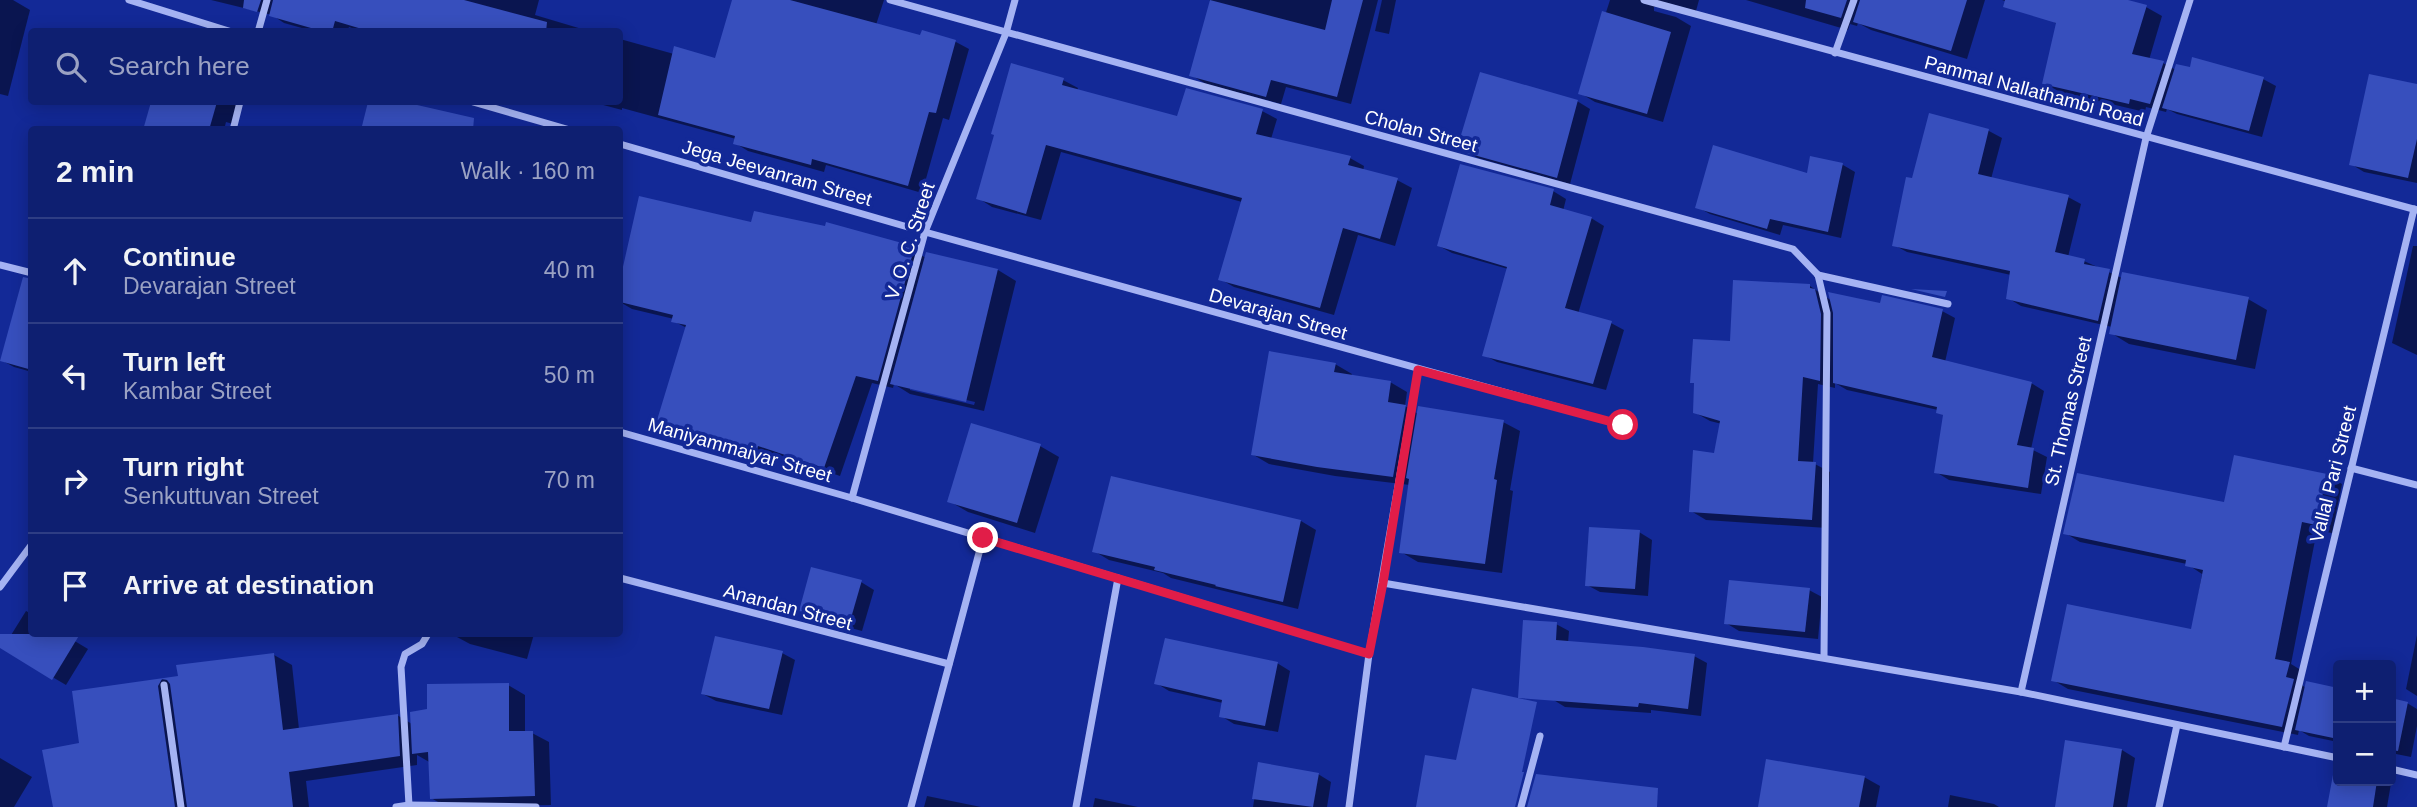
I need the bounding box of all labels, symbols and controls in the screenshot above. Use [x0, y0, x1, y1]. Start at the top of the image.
search box [28, 28, 623, 105]
icon: search [52, 48, 90, 86]
text: Search here [108, 51, 250, 81]
street label: Pammal Nallathambi Road [1922, 52, 2146, 130]
street label: Cholan Street [1362, 106, 1481, 156]
street label: Jega Jeevanram Street [680, 136, 875, 210]
text: 2 min [56, 155, 134, 188]
text: Walk · 160 m [460, 158, 595, 184]
street label: V. O. C. Street [881, 179, 939, 302]
text: Continue [123, 242, 236, 272]
icon: ahead [56, 252, 94, 290]
text: 40 m [544, 257, 595, 283]
text: Devarajan Street [123, 273, 296, 299]
street label: Devarajan Street [1207, 284, 1350, 344]
street label: St. Thomas Street [2041, 334, 2096, 488]
text: Turn left [123, 347, 225, 377]
icon: left [56, 357, 94, 395]
text: 50 m [544, 362, 595, 388]
text: Kambar Street [123, 378, 271, 404]
street label: Vallal Pari Street [2306, 403, 2360, 545]
route start [1607, 409, 1638, 440]
street label: Maniyammaiyar Street [646, 414, 835, 486]
text: Turn right [123, 452, 244, 482]
icon: right [56, 462, 94, 500]
text: 70 m [544, 467, 595, 493]
text: Senkuttuvan Street [123, 483, 319, 509]
route end [967, 522, 998, 553]
icon: arrive [56, 567, 94, 605]
text: Arrive at destination [123, 570, 374, 600]
street label: Anandan Street [722, 580, 855, 634]
map controls [2333, 660, 2396, 786]
button: + [2333, 660, 2396, 723]
button: − [2333, 723, 2396, 786]

